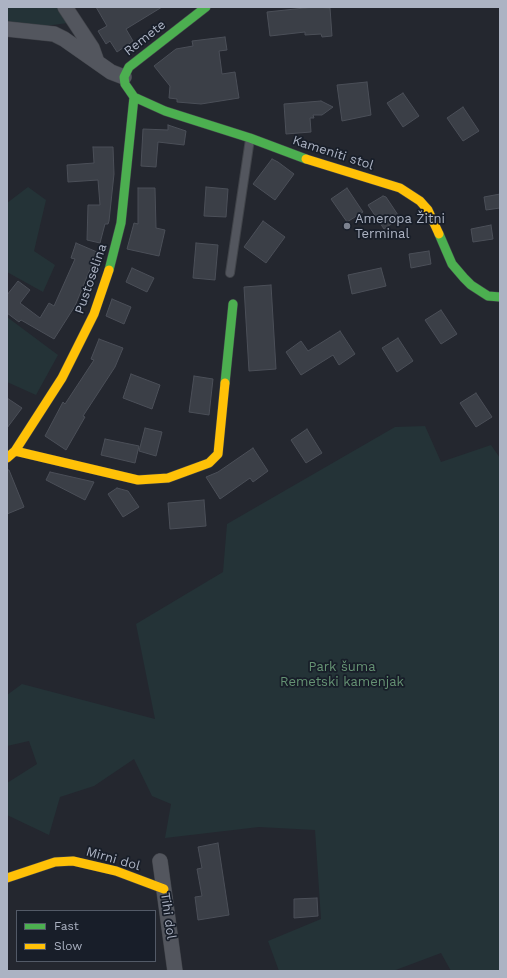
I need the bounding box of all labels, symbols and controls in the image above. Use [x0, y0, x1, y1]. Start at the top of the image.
street label: Remete [121, 17, 169, 59]
street label: Kameniti stol [290, 133, 376, 173]
place label: Ameropa Žitni Terminal [355, 211, 445, 242]
marker: Ameropa Žitni Terminal [342, 221, 352, 231]
street label: Pustoselina [72, 242, 110, 316]
park label: Park šuma Remetski kamenjak [280, 659, 404, 690]
street label: Mirni dol [84, 844, 142, 874]
street label: Tihi dol [157, 892, 179, 940]
legend [16, 910, 156, 962]
text: Fast [54, 919, 79, 933]
text: Slow [54, 939, 82, 953]

